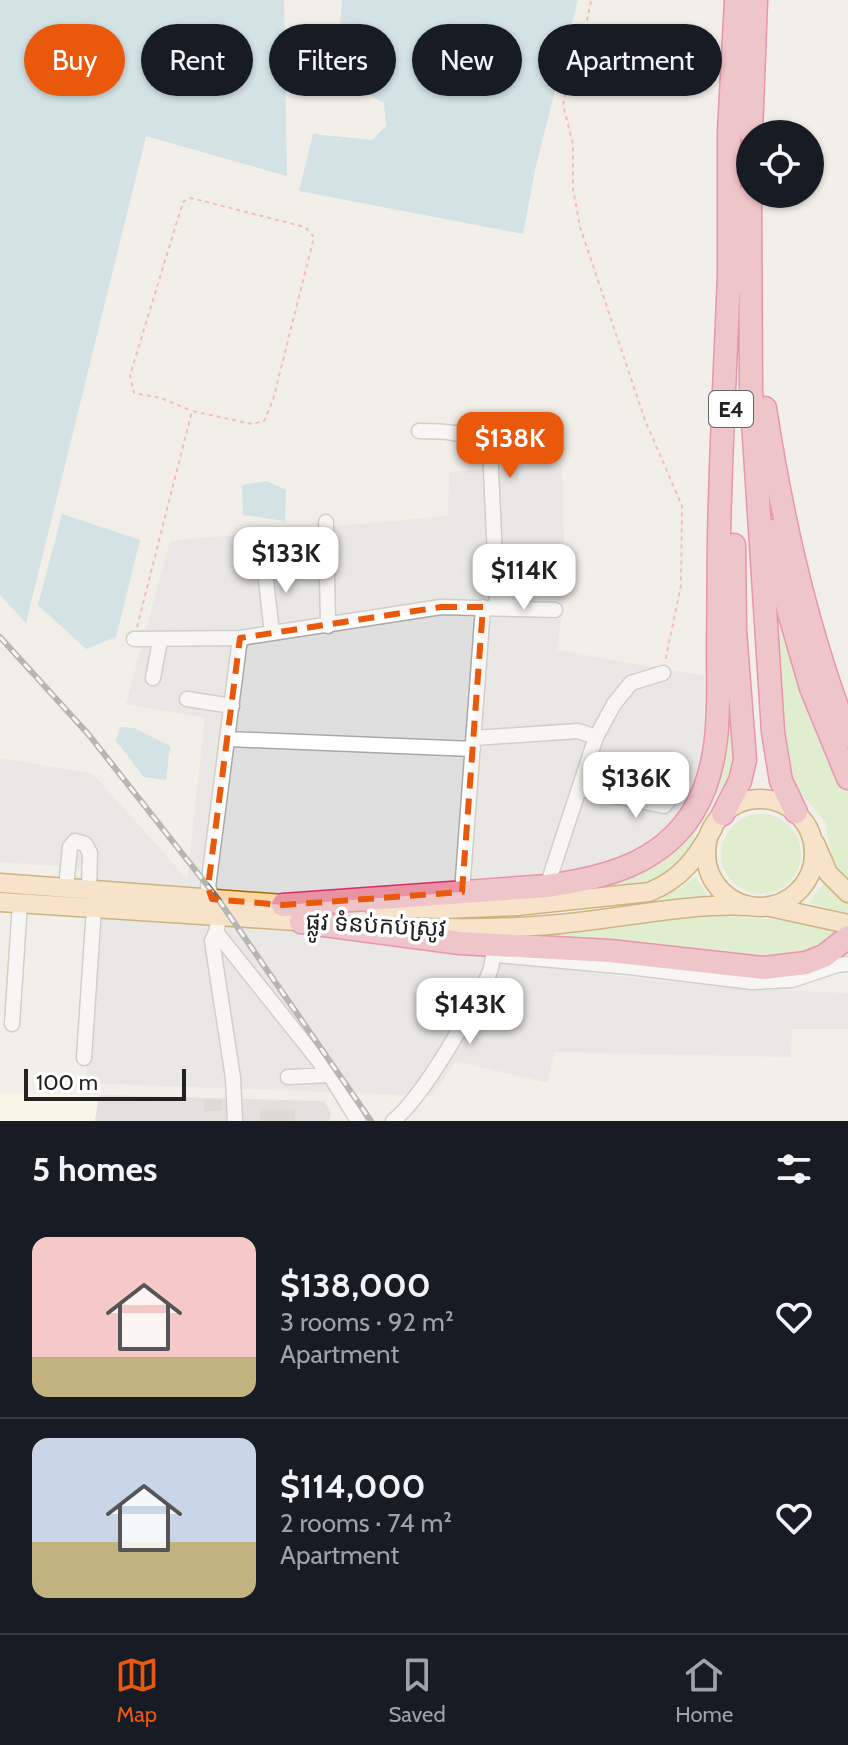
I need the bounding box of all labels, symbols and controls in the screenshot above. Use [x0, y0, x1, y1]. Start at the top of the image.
chip: Buy [24, 24, 125, 96]
chip: Rent [141, 24, 253, 96]
chip: Filters [269, 24, 396, 96]
chip: New [412, 24, 522, 96]
chip: Apartment [538, 24, 722, 96]
map controls [736, 120, 824, 208]
button: locate [736, 120, 824, 208]
road number: E4 [709, 391, 753, 427]
pin: $138K [454, 412, 566, 480]
text: $138K [475, 422, 545, 454]
pin: $133K [230, 527, 342, 595]
text: $133K [251, 537, 321, 569]
pin: $114K [468, 544, 580, 612]
text: $114K [491, 554, 557, 586]
pin: $136K [580, 752, 692, 820]
text: $136K [601, 762, 671, 794]
street label: ផ្លូវ ទំនប់កប់ស្រូវ [305, 906, 447, 951]
pin: $143K [414, 978, 526, 1046]
text: $143K [434, 988, 506, 1020]
scale bar [24, 1065, 186, 1101]
text: 100 m [36, 1069, 98, 1096]
icon: filters [772, 1147, 816, 1191]
text: 5 homes [32, 1148, 157, 1190]
text: $138,000 [280, 1264, 431, 1306]
icon: home [96, 1269, 192, 1365]
icon: heart [772, 1295, 816, 1339]
text: 3 rooms · 92 m² [280, 1306, 454, 1338]
text: Apartment [280, 1338, 399, 1370]
text: $114,000 [280, 1465, 426, 1507]
icon: home [96, 1470, 192, 1566]
icon: heart [772, 1496, 816, 1540]
text: 2 rooms · 74 m² [280, 1507, 452, 1539]
text: Apartment [280, 1539, 399, 1571]
tab: Map [115, 1653, 159, 1728]
tab: Saved [388, 1653, 446, 1728]
tab: Home [675, 1653, 733, 1728]

